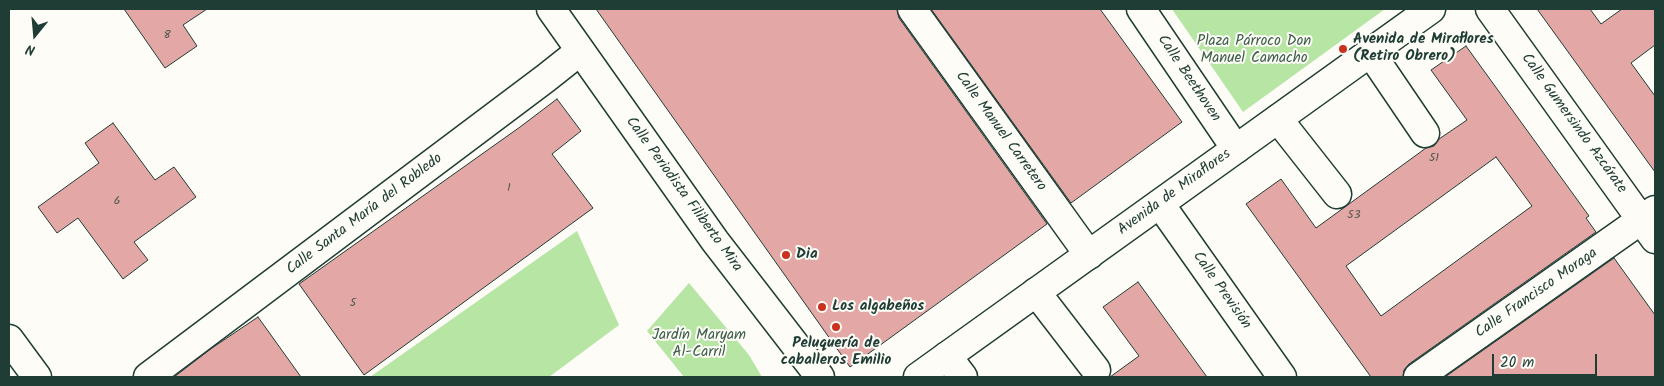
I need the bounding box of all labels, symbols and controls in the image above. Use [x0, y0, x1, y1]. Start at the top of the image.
north arrow [10, 10, 60, 60]
house number: 8 [163, 29, 171, 43]
place label: Avenida de Miraflores (Retiro Obrero) [1353, 31, 1494, 66]
street label: Calle Beethoven [1152, 32, 1224, 126]
park label: Plaza Párroco Don Manuel Camacho [1197, 33, 1311, 68]
text: N [23, 38, 38, 61]
marker: Avenida de Miraflores (Retiro Obrero) [1337, 43, 1349, 55]
street label: Calle Gumersindo Azcárate [1516, 51, 1630, 197]
street label: Calle Manuel Carretero [950, 69, 1050, 195]
street label: Calle Periodista Filiberto Mira [621, 114, 745, 276]
street label: Avenida de Miraflores [1115, 146, 1235, 240]
street label: Calle Santa María del Robledo [284, 150, 446, 280]
house number: 51 [1429, 152, 1439, 166]
house number: 1 [507, 182, 511, 196]
house number: 6 [114, 195, 120, 209]
house number: 53 [1347, 209, 1361, 223]
street label: Calle Francisco Moraga [1472, 245, 1602, 343]
place label: Dia [796, 246, 818, 264]
marker: Dia [780, 249, 792, 261]
street label: Calle Previsión [1188, 249, 1254, 333]
house number: 5 [350, 297, 356, 311]
place label: Los algabeños [832, 298, 924, 316]
marker: Los algabeños [816, 301, 828, 313]
marker: Peluquería de caballeros Emilio [830, 321, 842, 333]
park label: Jardín Maryam Al-Carril [652, 327, 746, 362]
place label: Peluquería de caballeros Emilio [781, 335, 891, 370]
scale bar [1494, 344, 1599, 376]
text: 20 m [1500, 351, 1534, 375]

